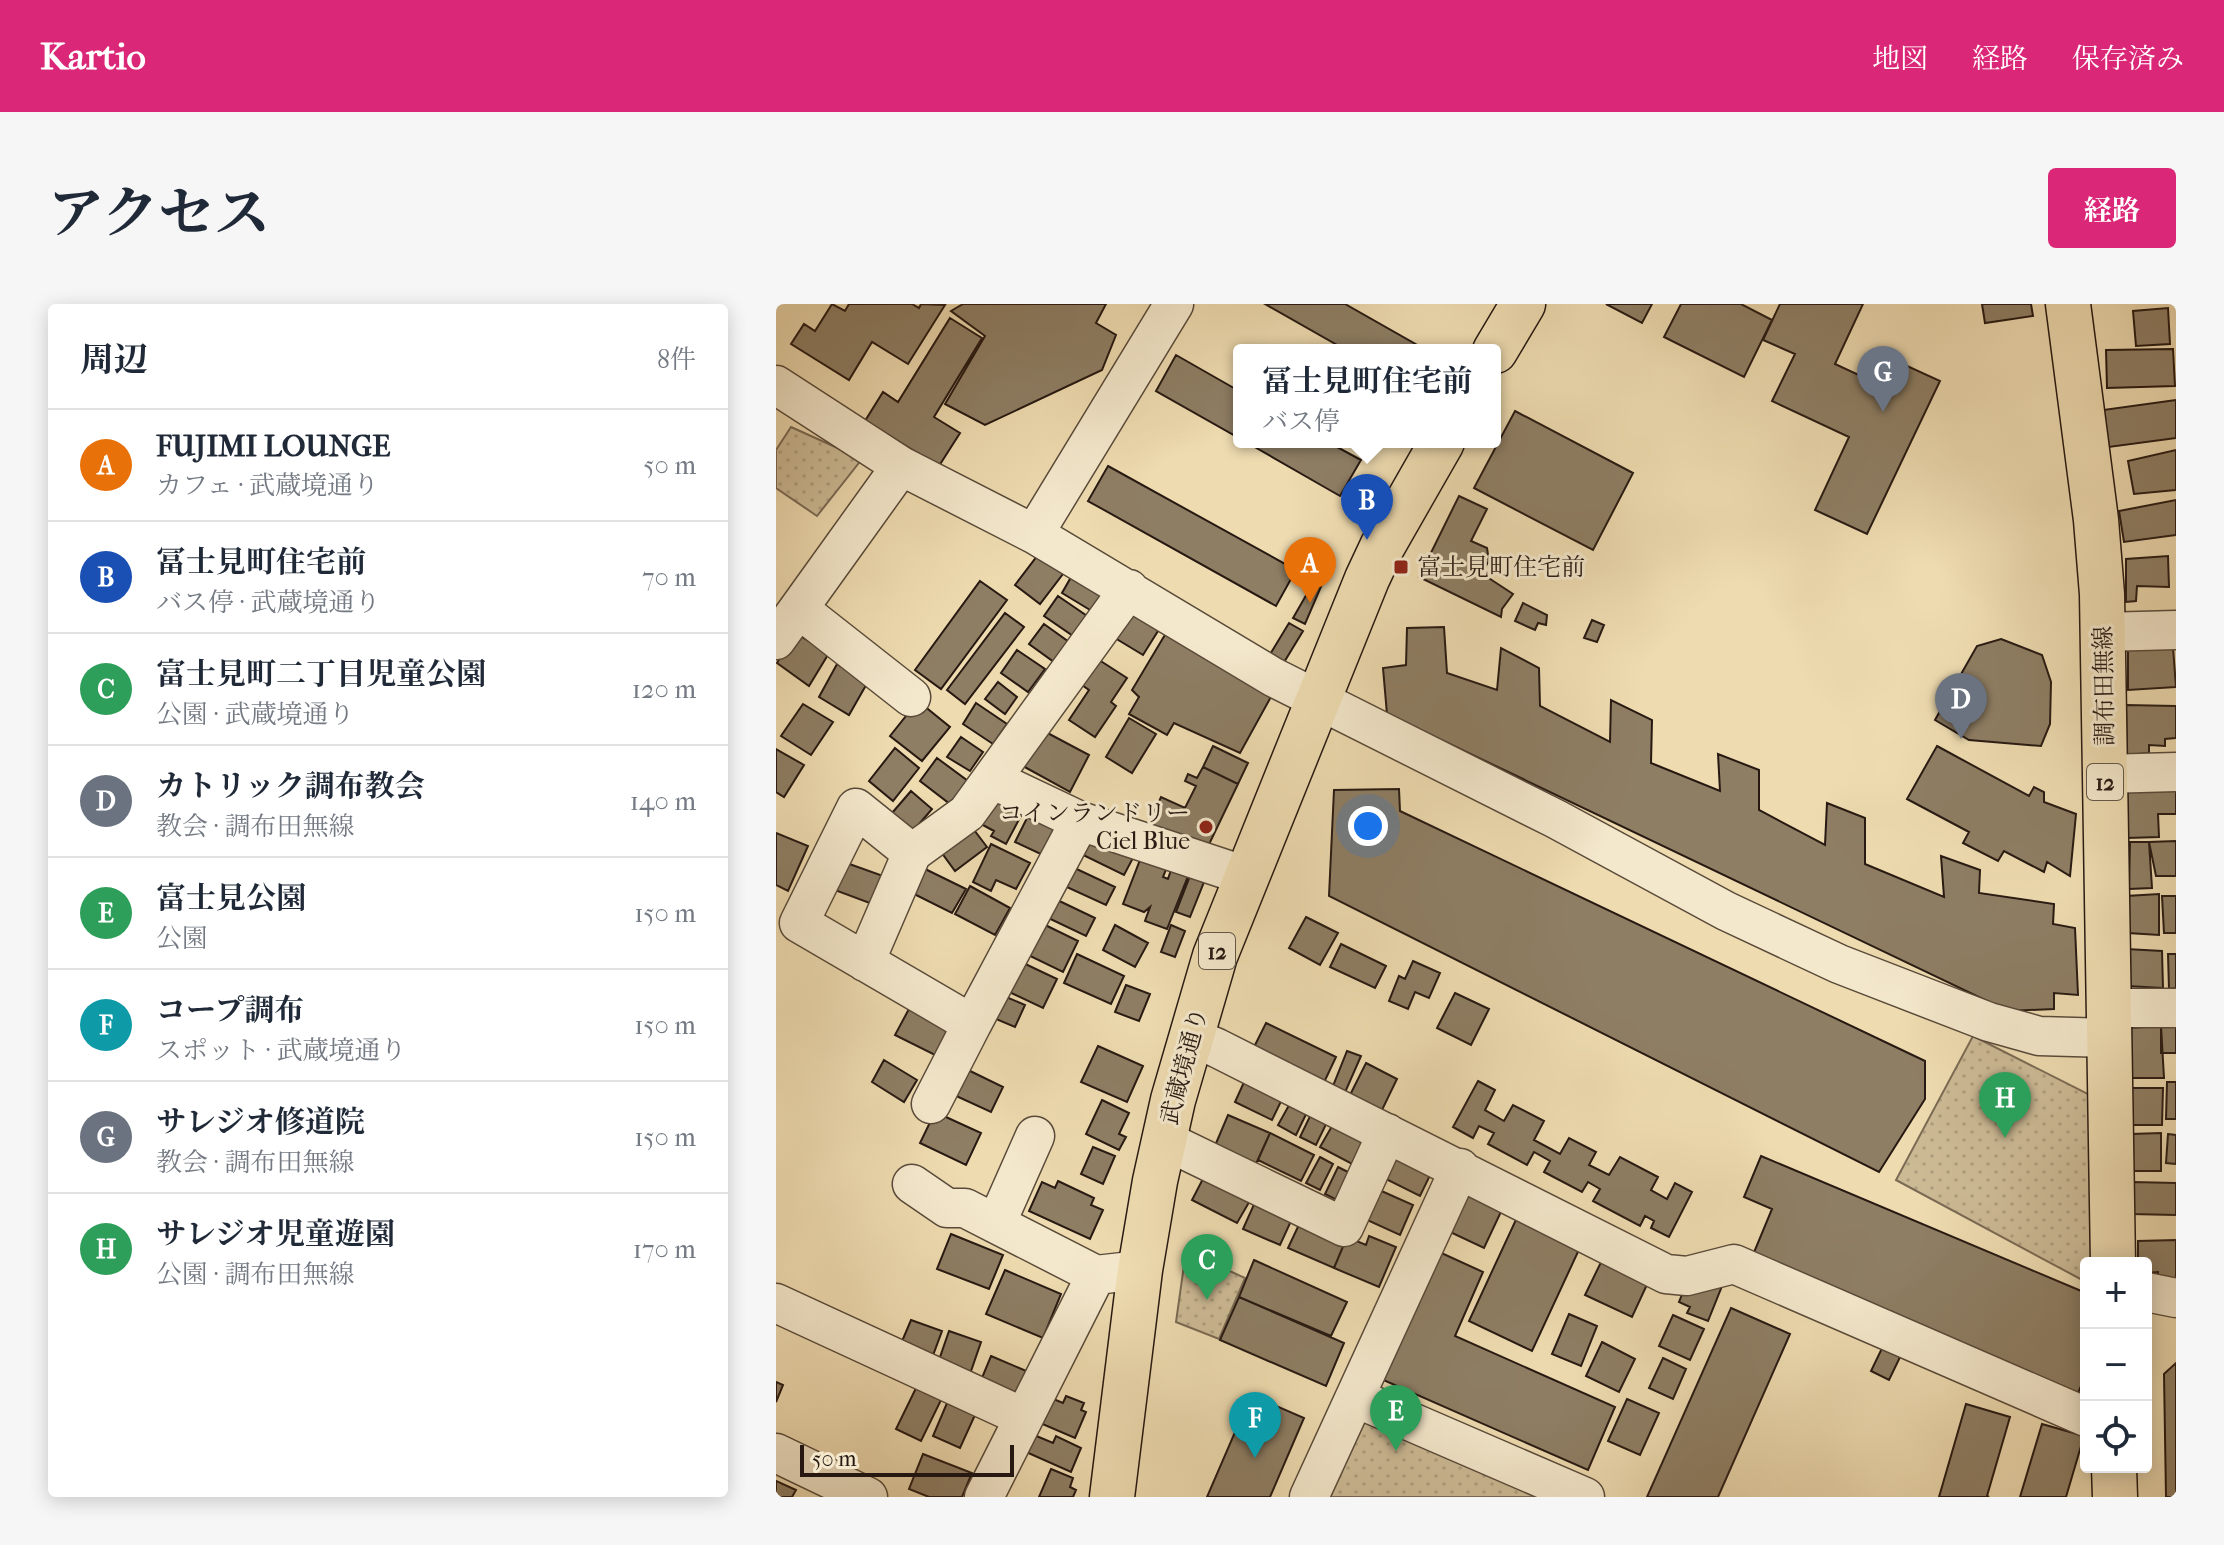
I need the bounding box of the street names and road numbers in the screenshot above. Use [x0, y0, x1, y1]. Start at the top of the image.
street label: 調布田無線 [2089, 626, 2119, 746]
road number: 12 [2087, 764, 2123, 800]
road number: 12 [1199, 933, 1235, 969]
street label: 武蔵境通り [1155, 1004, 1213, 1128]

